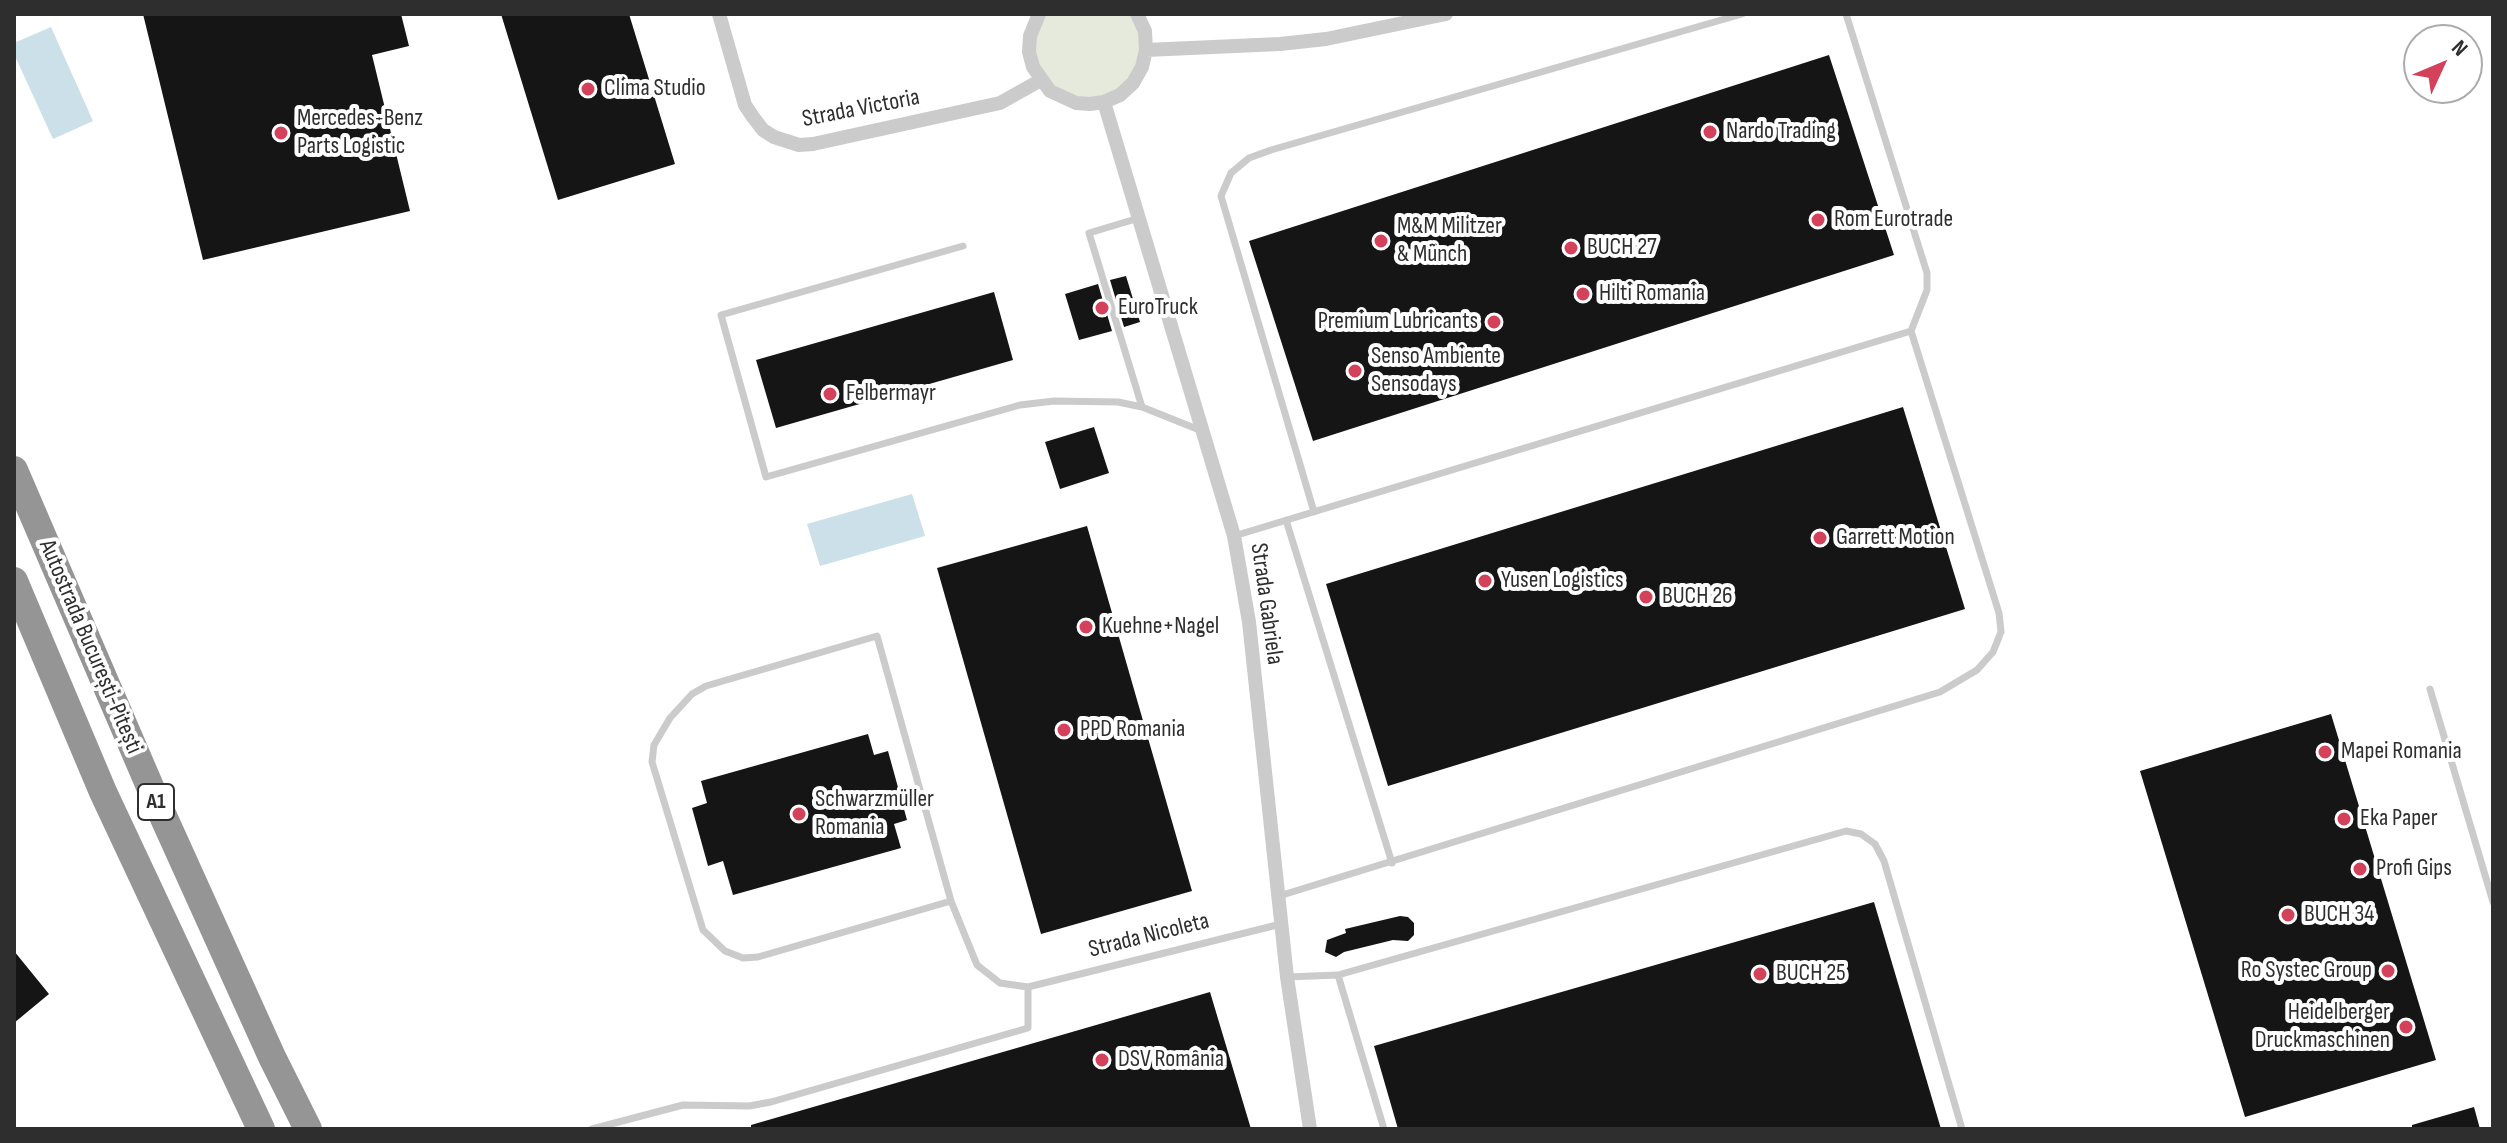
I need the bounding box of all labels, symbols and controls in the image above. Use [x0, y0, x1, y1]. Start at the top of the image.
north arrow [2403, 24, 2483, 104]
text: N [2445, 35, 2473, 62]
place label: Clima Studio [604, 75, 706, 103]
marker: Clima Studio [579, 80, 597, 98]
street label: Strada Victoria [800, 84, 922, 134]
place label: Mercedes-Benz Parts Logistic [297, 105, 423, 161]
place label: Nardo Trading [1726, 118, 1836, 146]
marker: Nardo Trading [1701, 123, 1719, 141]
marker: Mercedes-Benz Parts Logistic [272, 124, 290, 142]
place label: Rom Eurotrade [1834, 206, 1953, 234]
marker: Rom Eurotrade [1809, 211, 1827, 229]
place label: M&M Militzer & Münch [1397, 213, 1502, 269]
marker: M&M Militzer & Münch [1372, 232, 1390, 250]
place label: BUCH 27 [1587, 234, 1657, 262]
marker: BUCH 27 [1562, 239, 1580, 257]
place label: Hilti Romania [1599, 280, 1705, 308]
marker: Hilti Romania [1574, 285, 1592, 303]
place label: EuroTruck [1118, 294, 1198, 322]
marker: EuroTruck [1093, 299, 1111, 317]
place label: Premium Lubricants [1318, 308, 1478, 336]
marker: Premium Lubricants [1485, 313, 1503, 331]
place label: Senso Ambiente Sensodays [1371, 343, 1501, 399]
marker: Senso Ambiente Sensodays [1346, 362, 1364, 380]
place label: Felbermayr [846, 380, 936, 408]
marker: Felbermayr [821, 385, 839, 403]
place label: Garrett Motion [1836, 524, 1955, 552]
marker: Garrett Motion [1811, 529, 1829, 547]
street label: Autostrada București-Pitești [32, 536, 148, 758]
street label: Strada Gabriela [1243, 542, 1289, 666]
place label: Yusen Logistics [1501, 567, 1624, 595]
marker: Yusen Logistics [1476, 572, 1494, 590]
place label: BUCH 26 [1662, 583, 1733, 611]
marker: BUCH 26 [1637, 588, 1655, 606]
place label: Kuehne+Nagel [1102, 613, 1219, 641]
marker: Kuehne+Nagel [1077, 618, 1095, 636]
place label: PPD Romania [1080, 716, 1185, 744]
marker: PPD Romania [1055, 721, 1073, 739]
place label: Mapei Romania [2341, 738, 2462, 766]
marker: Mapei Romania [2316, 743, 2334, 761]
road number: A1 [138, 784, 174, 820]
place label: Schwarzmüller Romania [815, 786, 934, 842]
marker: Schwarzmüller Romania [790, 805, 808, 823]
place label: Eka Paper [2360, 805, 2438, 833]
marker: Eka Paper [2335, 810, 2353, 828]
place label: Profi Gips [2376, 855, 2452, 883]
marker: Profi Gips [2351, 860, 2369, 878]
place label: BUCH 34 [2304, 901, 2374, 929]
marker: BUCH 34 [2279, 906, 2297, 924]
street label: Strada Nicoleta [1086, 907, 1212, 965]
place label: Ro Systec Group [2241, 957, 2372, 985]
place label: BUCH 25 [1776, 960, 1846, 988]
marker: Ro Systec Group [2379, 962, 2397, 980]
marker: BUCH 25 [1751, 965, 1769, 983]
place label: Heidelberger Druckmaschinen [2255, 999, 2390, 1055]
marker: Heidelberger Druckmaschinen [2397, 1018, 2415, 1036]
place label: DSV România [1118, 1046, 1224, 1074]
marker: DSV România [1093, 1051, 1111, 1069]

